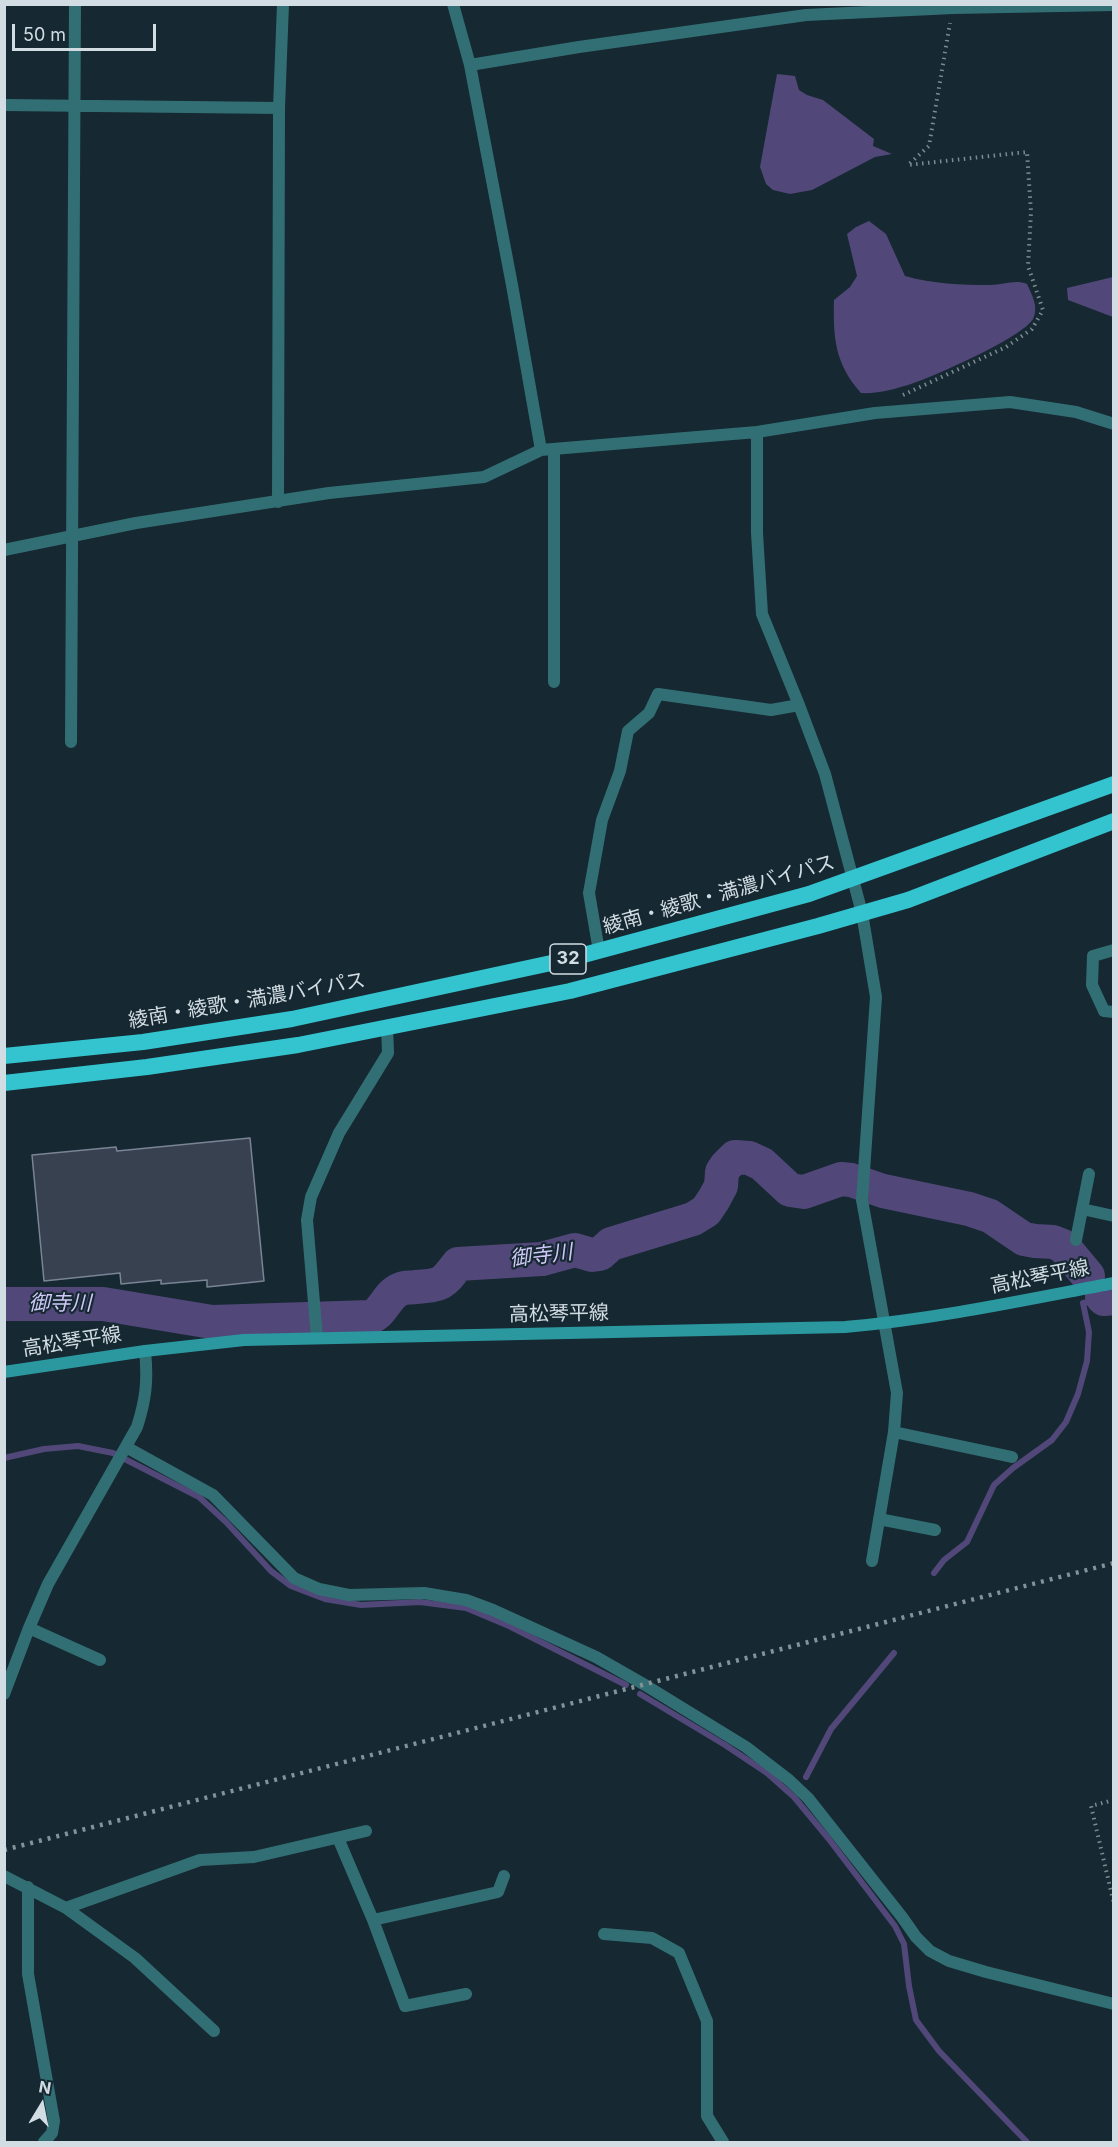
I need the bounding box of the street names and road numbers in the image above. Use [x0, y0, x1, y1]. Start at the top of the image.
street label: 綾南・綾歌・満濃バイパス [600, 850, 838, 940]
road number: 32 [550, 944, 586, 974]
street label: 綾南・綾歌・満濃バイパス [127, 968, 367, 1034]
street label: 高松琴平線 [989, 1256, 1091, 1298]
street label: 高松琴平線 [509, 1301, 609, 1327]
street label: 高松琴平線 [21, 1322, 123, 1362]

